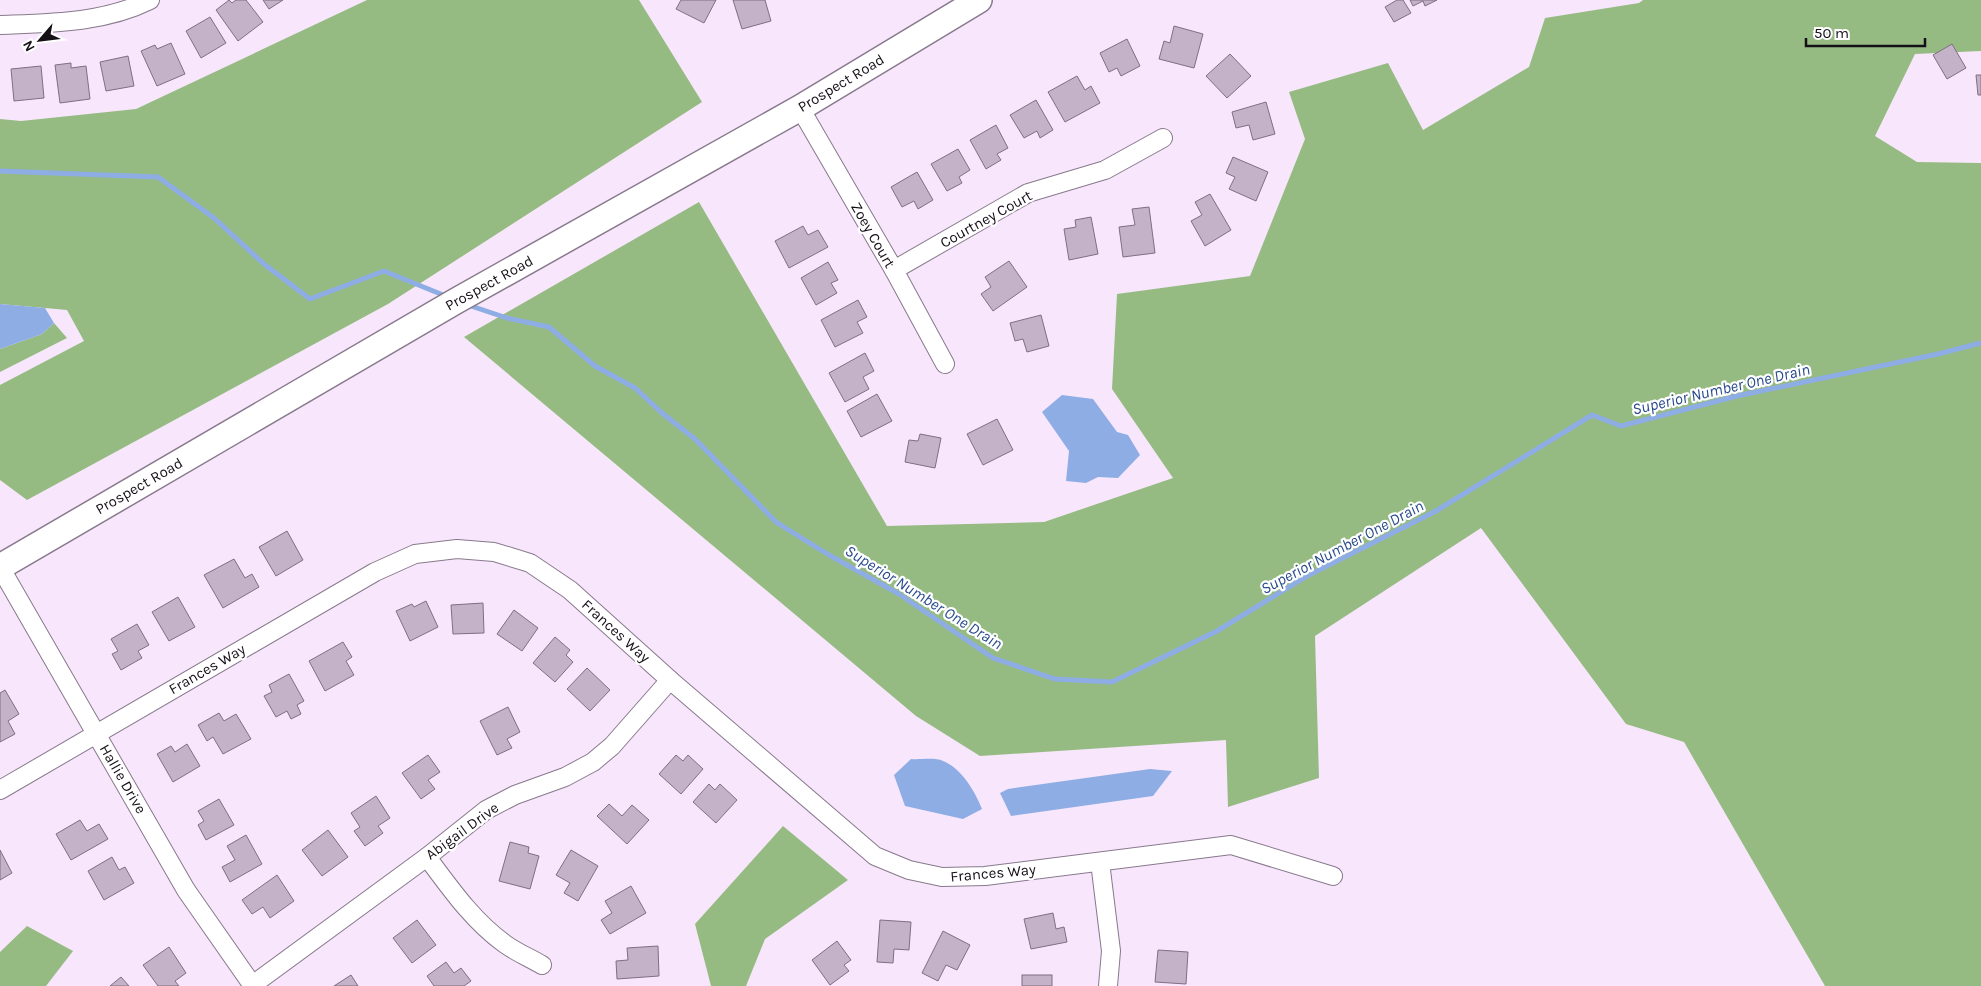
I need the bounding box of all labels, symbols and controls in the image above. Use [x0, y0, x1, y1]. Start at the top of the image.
north arrow [15, 15, 65, 65]
scale bar [1806, 15, 1925, 47]
text: 50 m [1814, 24, 1849, 42]
text: N [19, 37, 39, 54]
street label: Prospect Road [794, 50, 888, 116]
street label: Courtney Court [937, 186, 1035, 252]
street label: Zoey Court [847, 199, 899, 271]
street label: Prospect Road [442, 251, 536, 315]
water label: Superior Number One Drain [1630, 359, 1812, 419]
street label: Prospect Road [92, 454, 186, 518]
water label: Superior Number One Drain [1257, 496, 1427, 598]
water label: Superior Number One Drain [842, 541, 1006, 653]
street label: Frances Way [578, 596, 654, 666]
street label: Frances Way [165, 640, 249, 698]
street label: Hallie Drive [96, 741, 150, 817]
street label: Abigail Drive [422, 798, 502, 864]
street label: Frances Way [950, 860, 1036, 886]

